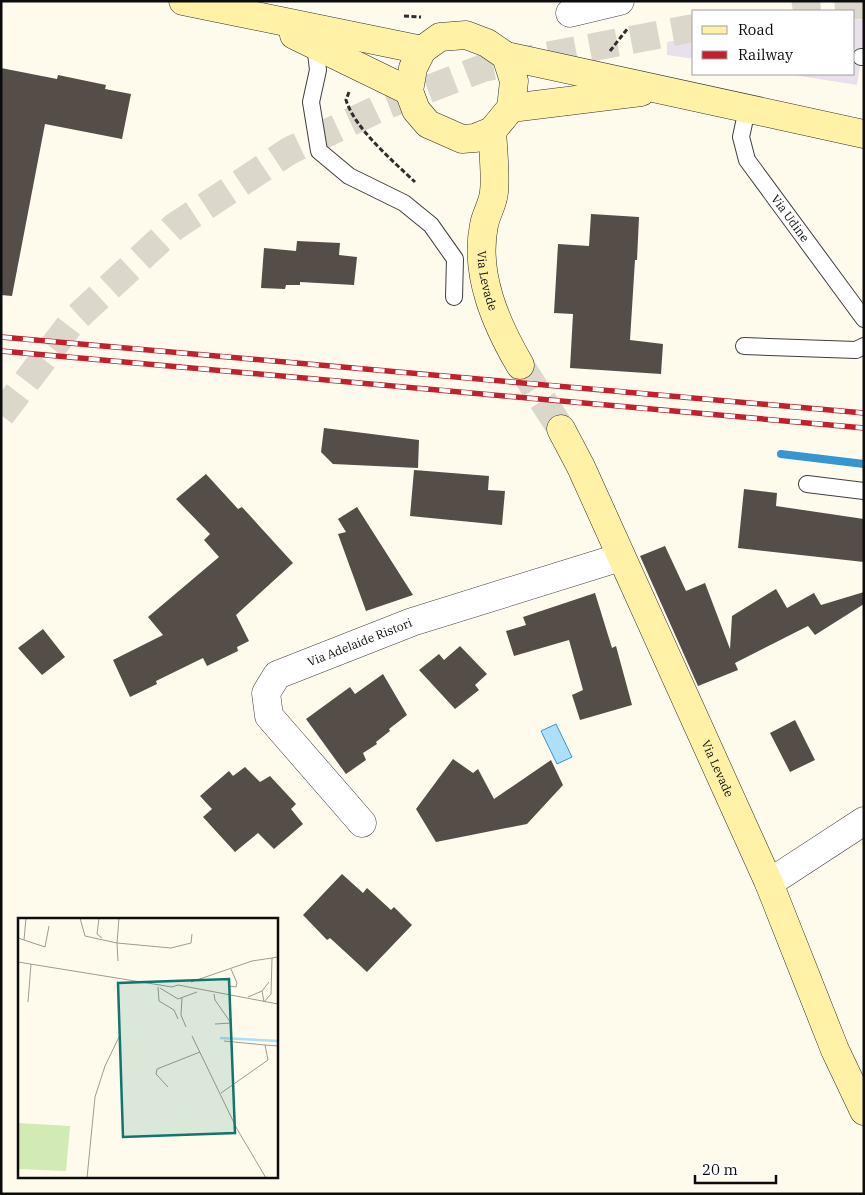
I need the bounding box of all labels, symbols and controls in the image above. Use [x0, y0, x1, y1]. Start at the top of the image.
legend [692, 10, 855, 75]
text: Road [738, 20, 774, 39]
text: Railway [738, 45, 793, 64]
street label: Via Udine [768, 192, 813, 245]
street label: Via Levade [474, 250, 501, 313]
street label: Via Adelaide Ristori [305, 615, 414, 669]
street label: Via Levade [698, 738, 737, 799]
inset map [18, 918, 278, 1178]
scale bar [695, 1152, 776, 1184]
text: 20 m [702, 1160, 738, 1179]

